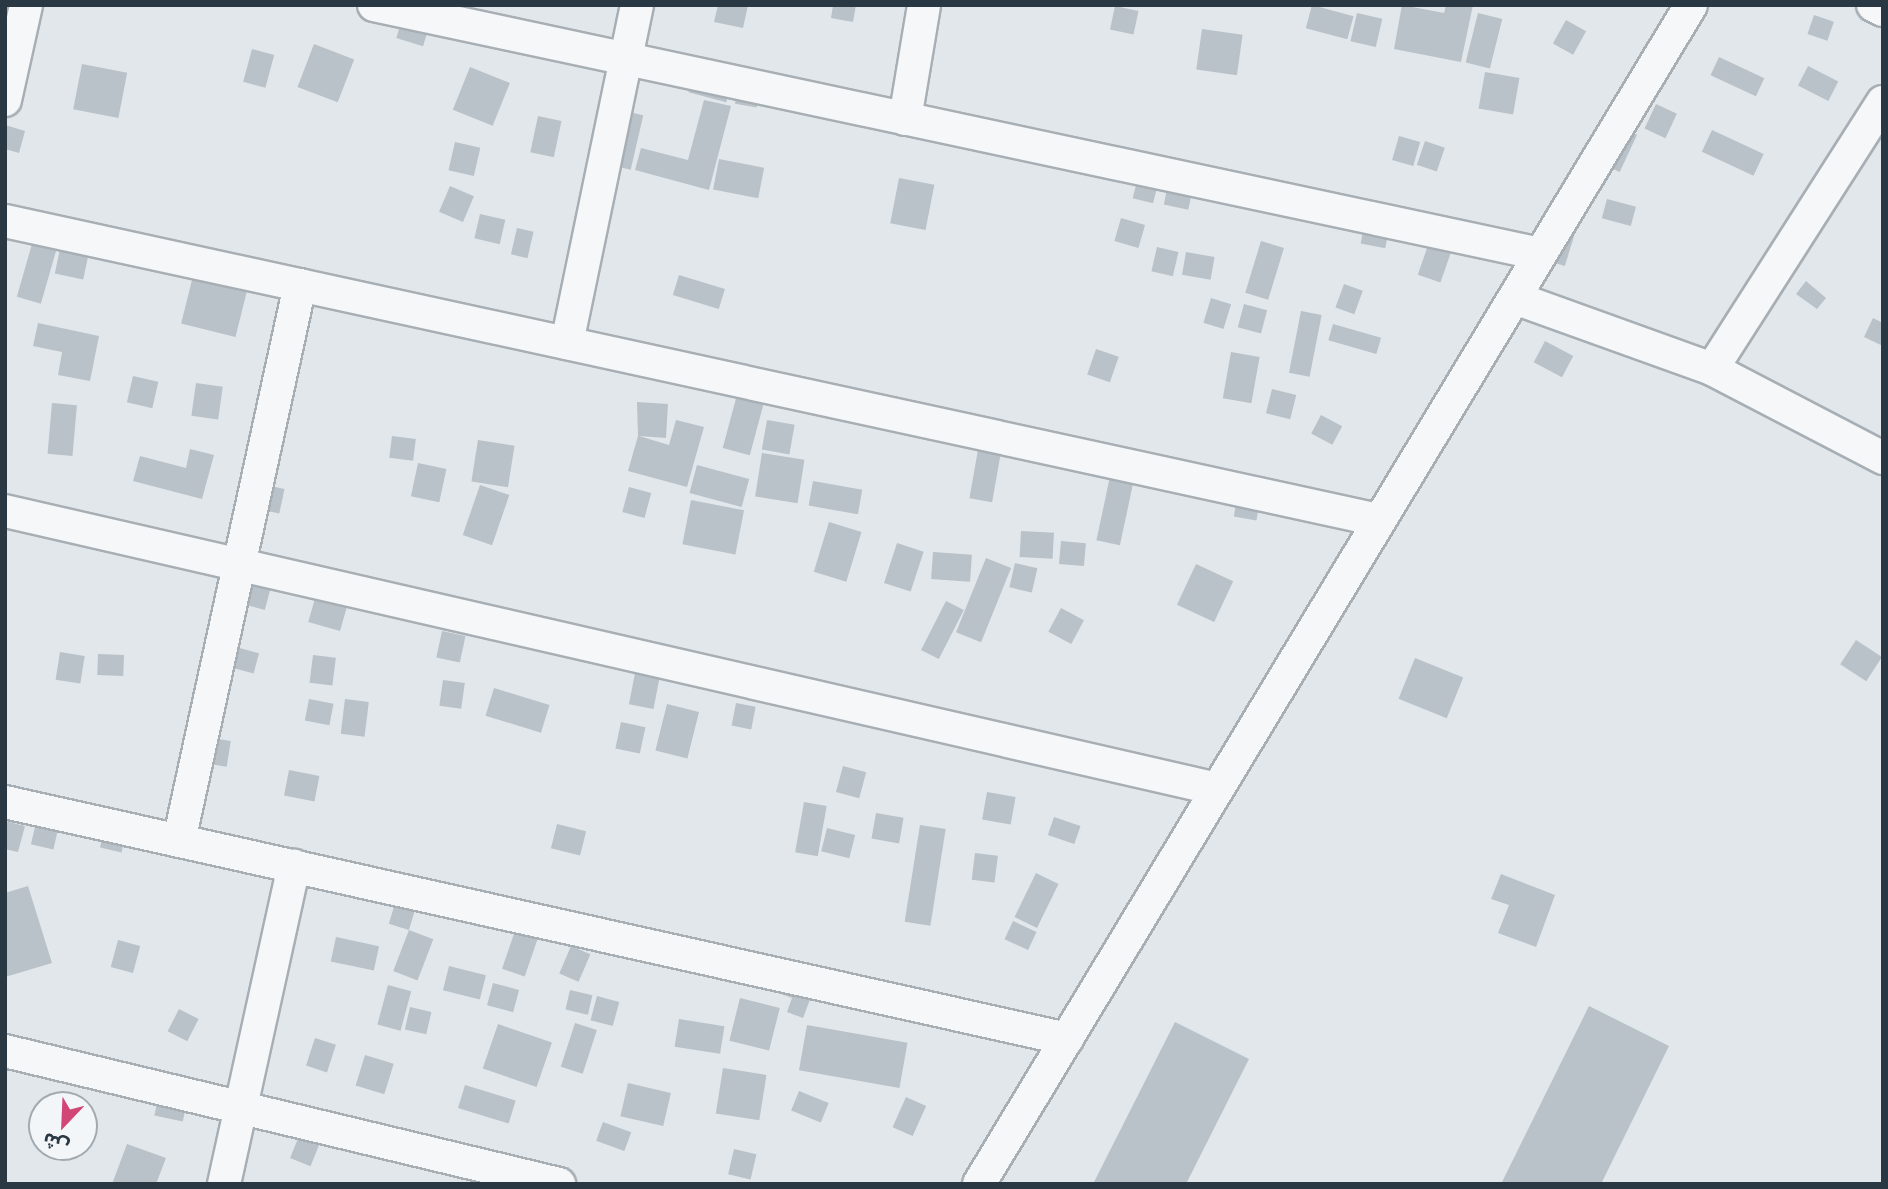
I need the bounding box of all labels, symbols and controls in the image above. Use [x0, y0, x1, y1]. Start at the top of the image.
north arrow [28, 1091, 98, 1161]
text: ش [39, 1128, 72, 1159]

